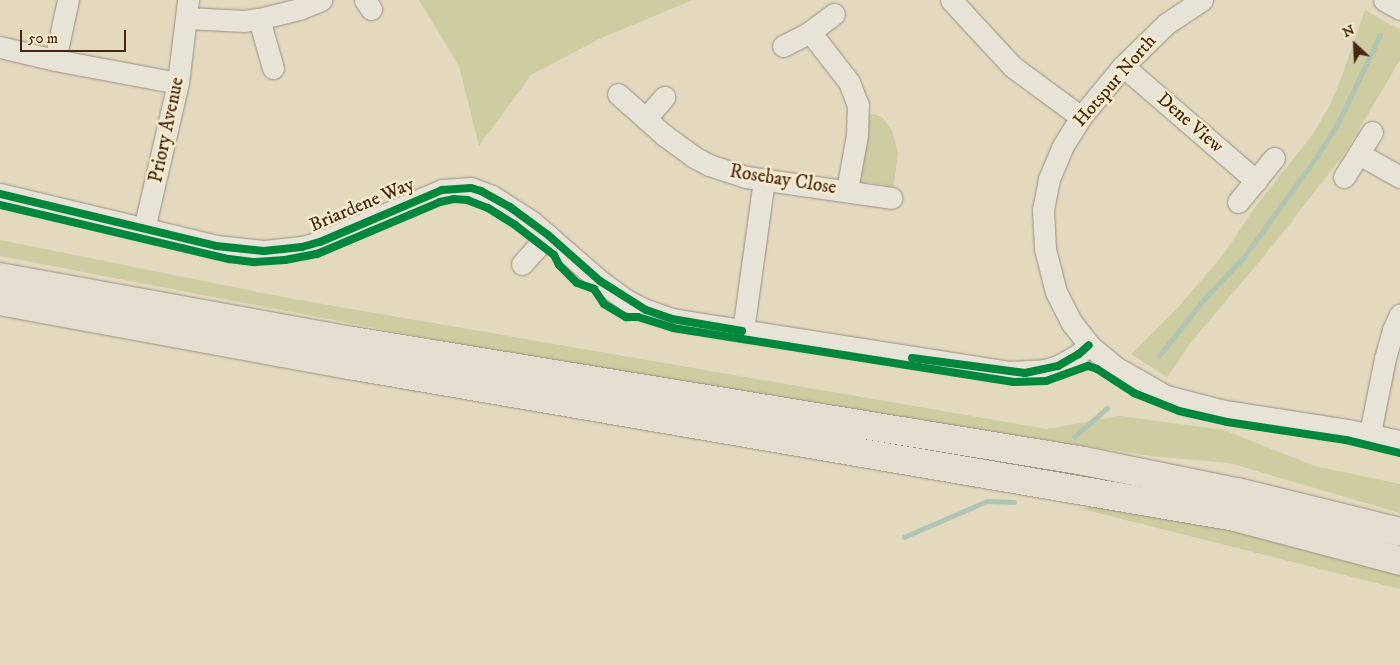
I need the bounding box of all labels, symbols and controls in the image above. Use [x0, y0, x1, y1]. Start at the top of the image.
scale bar [22, 20, 129, 52]
north arrow [1330, 20, 1380, 70]
text: N [1340, 21, 1358, 42]
text: 50 m [28, 29, 58, 48]
street label: Hotspur North [1069, 30, 1161, 132]
street label: Priory Avenue [145, 75, 189, 185]
street label: Dene View [1152, 88, 1228, 158]
street label: Rosebay Close [728, 160, 838, 200]
street label: Briardene Way [306, 173, 418, 237]

